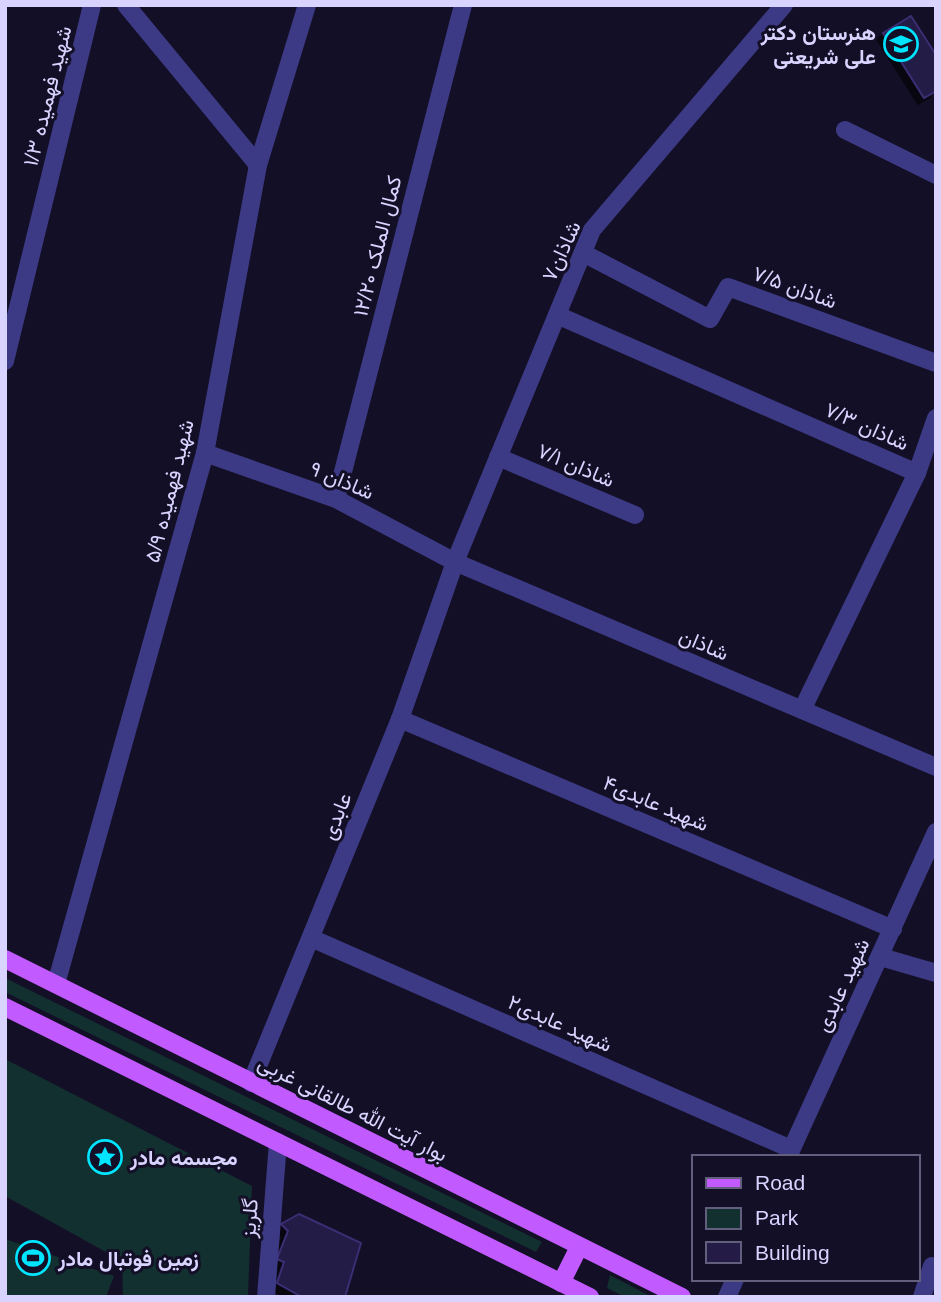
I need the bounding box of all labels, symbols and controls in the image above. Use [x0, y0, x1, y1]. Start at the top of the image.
place label: هنرستان دکتر علی شریعتی [760, 21, 876, 70]
street label: شهید فهمیده ۱/۳ [18, 23, 78, 169]
school or university icon: هنرستان دکتر علی شریعتی [882, 25, 920, 63]
street label: کمال الملک ۱۲/۲۰ [348, 173, 407, 319]
street label: شاذان۷ [537, 217, 586, 285]
street label: شاذان ۷/۵ [750, 261, 840, 314]
street label: شاذان ۷/۳ [821, 397, 912, 456]
street label: شهید فهمیده ۵/۹ [140, 417, 200, 565]
street label: شاذان ۷/۱ [534, 439, 618, 492]
street label: شاذان ۹ [306, 456, 377, 505]
street label: شاذان [676, 623, 732, 666]
street label: شهید عابدی۴ [599, 770, 712, 837]
street label: عابدی [316, 789, 357, 843]
street label: شهید عابدی [810, 935, 875, 1036]
street label: شهید عابدی۲ [504, 990, 616, 1058]
street label: بوار آیت الله طالقانی غربی [254, 1049, 452, 1168]
place icon: مجسمه مادر [86, 1138, 124, 1176]
place label: مجسمه مادر [129, 1146, 238, 1171]
legend [692, 1155, 920, 1281]
text: Road [755, 1171, 805, 1194]
street label: گلریز [236, 1198, 264, 1240]
text: Park [755, 1206, 799, 1229]
sports icon: زمین فوتبال مادر [14, 1239, 52, 1277]
text: Building [755, 1241, 830, 1264]
place label: زمین فوتبال مادر [57, 1247, 199, 1272]

